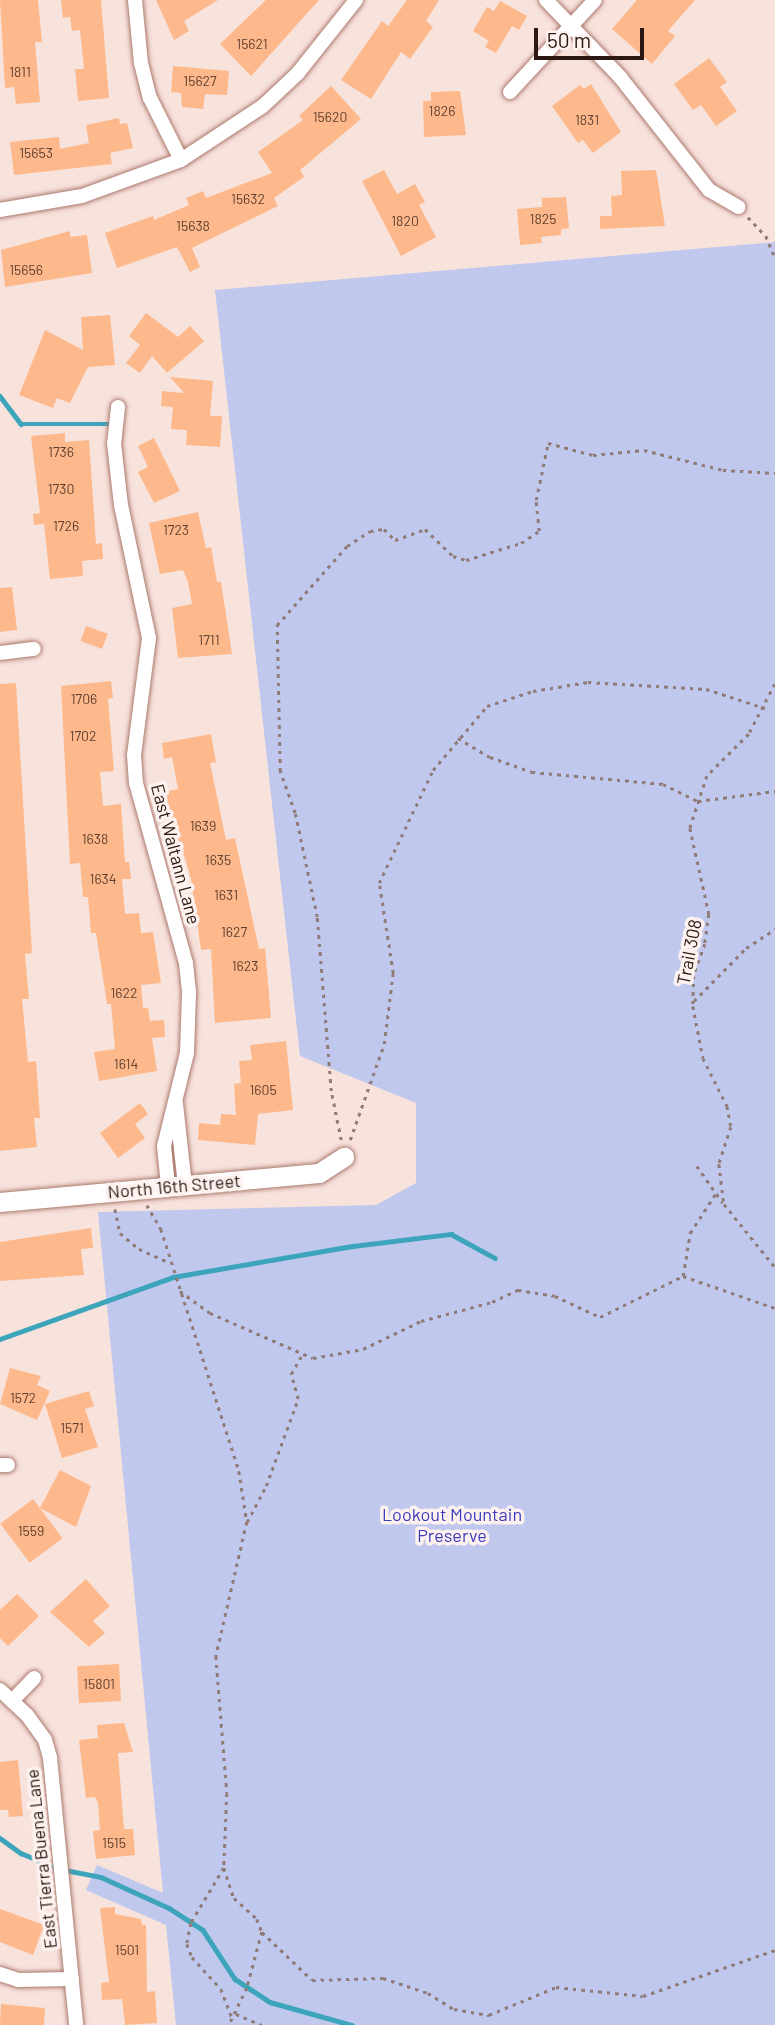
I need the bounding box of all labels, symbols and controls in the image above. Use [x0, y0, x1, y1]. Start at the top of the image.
scale bar [537, 14, 647, 58]
text: 50 m [547, 27, 591, 52]
house number: 15621 [236, 36, 268, 52]
house number: 1811 [9, 64, 31, 80]
house number: 15627 [183, 73, 217, 89]
house number: 1826 [429, 103, 455, 119]
house number: 15620 [313, 109, 347, 125]
house number: 1831 [575, 112, 599, 128]
house number: 15653 [19, 145, 53, 161]
house number: 15632 [231, 191, 265, 207]
house number: 1825 [530, 211, 556, 227]
house number: 1820 [391, 213, 419, 229]
house number: 15638 [176, 218, 210, 234]
house number: 15656 [9, 262, 43, 278]
house number: 1736 [48, 444, 74, 460]
house number: 1730 [48, 481, 74, 497]
house number: 1726 [53, 518, 79, 534]
house number: 1723 [163, 522, 189, 538]
house number: 1711 [198, 632, 220, 648]
house number: 1706 [71, 691, 97, 707]
house number: 1702 [70, 728, 96, 744]
street label: East Waltann Lane [147, 781, 205, 927]
house number: 1639 [190, 818, 216, 834]
house number: 1638 [82, 831, 108, 847]
house number: 1635 [205, 852, 231, 868]
house number: 1634 [89, 871, 117, 887]
house number: 1631 [214, 887, 238, 903]
street label: Trail 308 [672, 917, 706, 987]
house number: 1627 [221, 924, 247, 940]
house number: 1623 [232, 958, 258, 974]
house number: 1622 [110, 985, 138, 1001]
house number: 1614 [114, 1056, 138, 1072]
house number: 1605 [249, 1082, 277, 1098]
street label: North 16th Street [107, 1169, 241, 1203]
house number: 1572 [10, 1390, 36, 1406]
house number: 1571 [60, 1420, 84, 1436]
park label: Lookout Mountain Preserve [382, 1504, 522, 1546]
house number: 1559 [18, 1523, 44, 1539]
house number: 15801 [83, 1676, 115, 1692]
street label: East Tierra Buena Lane [21, 1768, 61, 1950]
house number: 1515 [102, 1835, 126, 1851]
house number: 1501 [115, 1942, 139, 1958]

